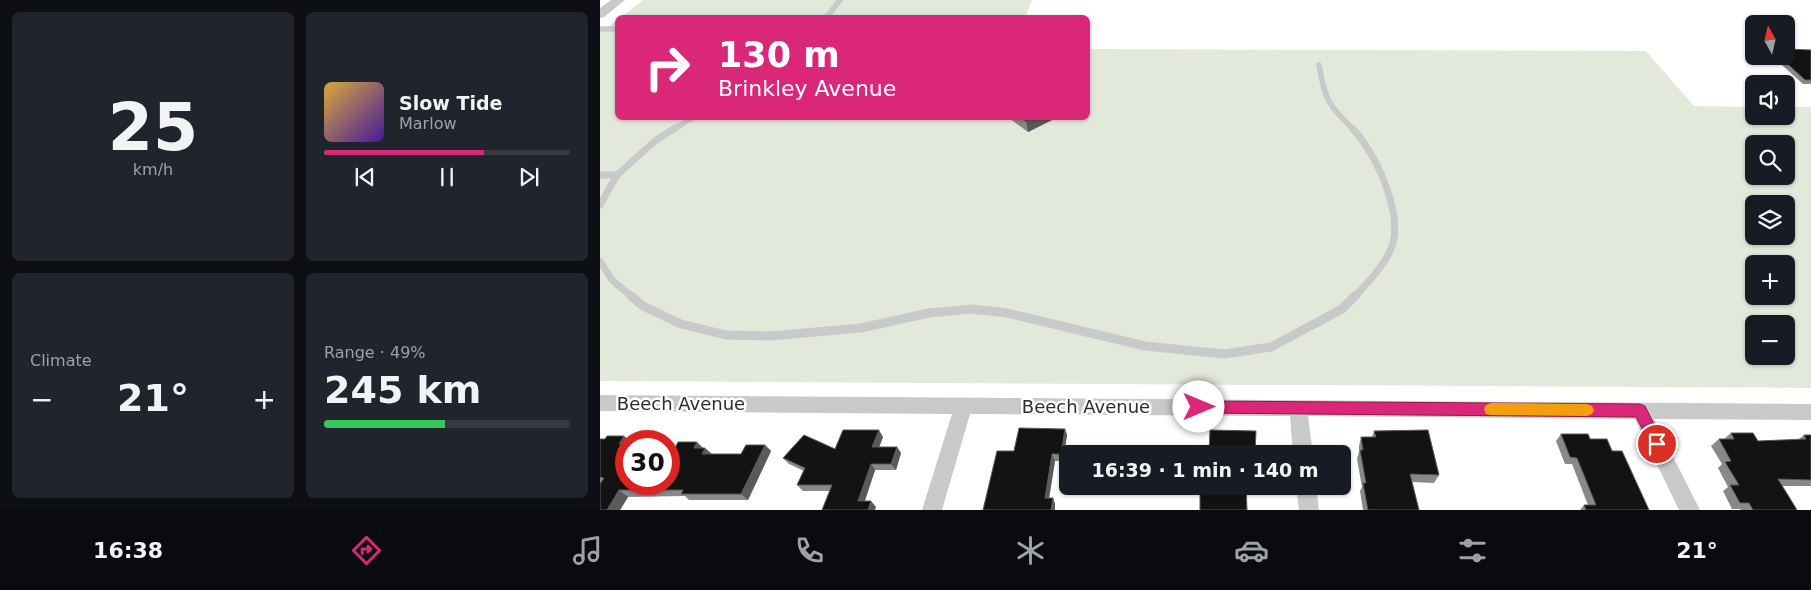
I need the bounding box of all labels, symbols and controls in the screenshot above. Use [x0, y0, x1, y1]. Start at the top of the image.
north arrow [1745, 15, 1795, 65]
map controls [1745, 15, 1795, 365]
icon: right [635, 35, 700, 100]
text: 130 m [718, 35, 840, 75]
button: sound [1745, 75, 1795, 125]
text: Brinkley Avenue [718, 76, 896, 101]
text: 25 [108, 90, 198, 165]
text: Slow Tide [399, 92, 502, 114]
text: Marlow [399, 114, 457, 133]
button: search [1745, 135, 1795, 185]
text: km/h [133, 160, 173, 179]
icon: previous [351, 163, 379, 191]
icon: pause [433, 163, 461, 191]
icon: next [515, 163, 543, 191]
button: layers [1745, 195, 1795, 245]
button: + [1745, 255, 1795, 305]
button: − [1745, 315, 1795, 365]
text: Range · 49% [324, 343, 426, 362]
text: Climate [30, 351, 92, 370]
text: 245 km [324, 368, 481, 412]
text: 21° [117, 376, 189, 420]
position arrow [1172, 380, 1224, 432]
text: − [30, 383, 53, 416]
text: + [253, 383, 276, 416]
street label: Beech Avenue [617, 393, 745, 414]
street label: Beech Avenue [1022, 396, 1150, 417]
pin [1636, 423, 1678, 465]
speed limit sign: 30 [615, 430, 680, 495]
icon: arrive [1643, 430, 1671, 458]
text: 16:39 · 1 min · 140 m [1091, 459, 1319, 481]
icon: directions [349, 533, 384, 568]
icon: music [570, 533, 605, 568]
icon: phone [792, 533, 827, 568]
icon: climate [1013, 533, 1048, 568]
icon: car [1234, 533, 1269, 568]
icon: filters [1455, 533, 1490, 568]
text: 16:38 [93, 538, 163, 563]
text: 21° [1676, 538, 1718, 563]

